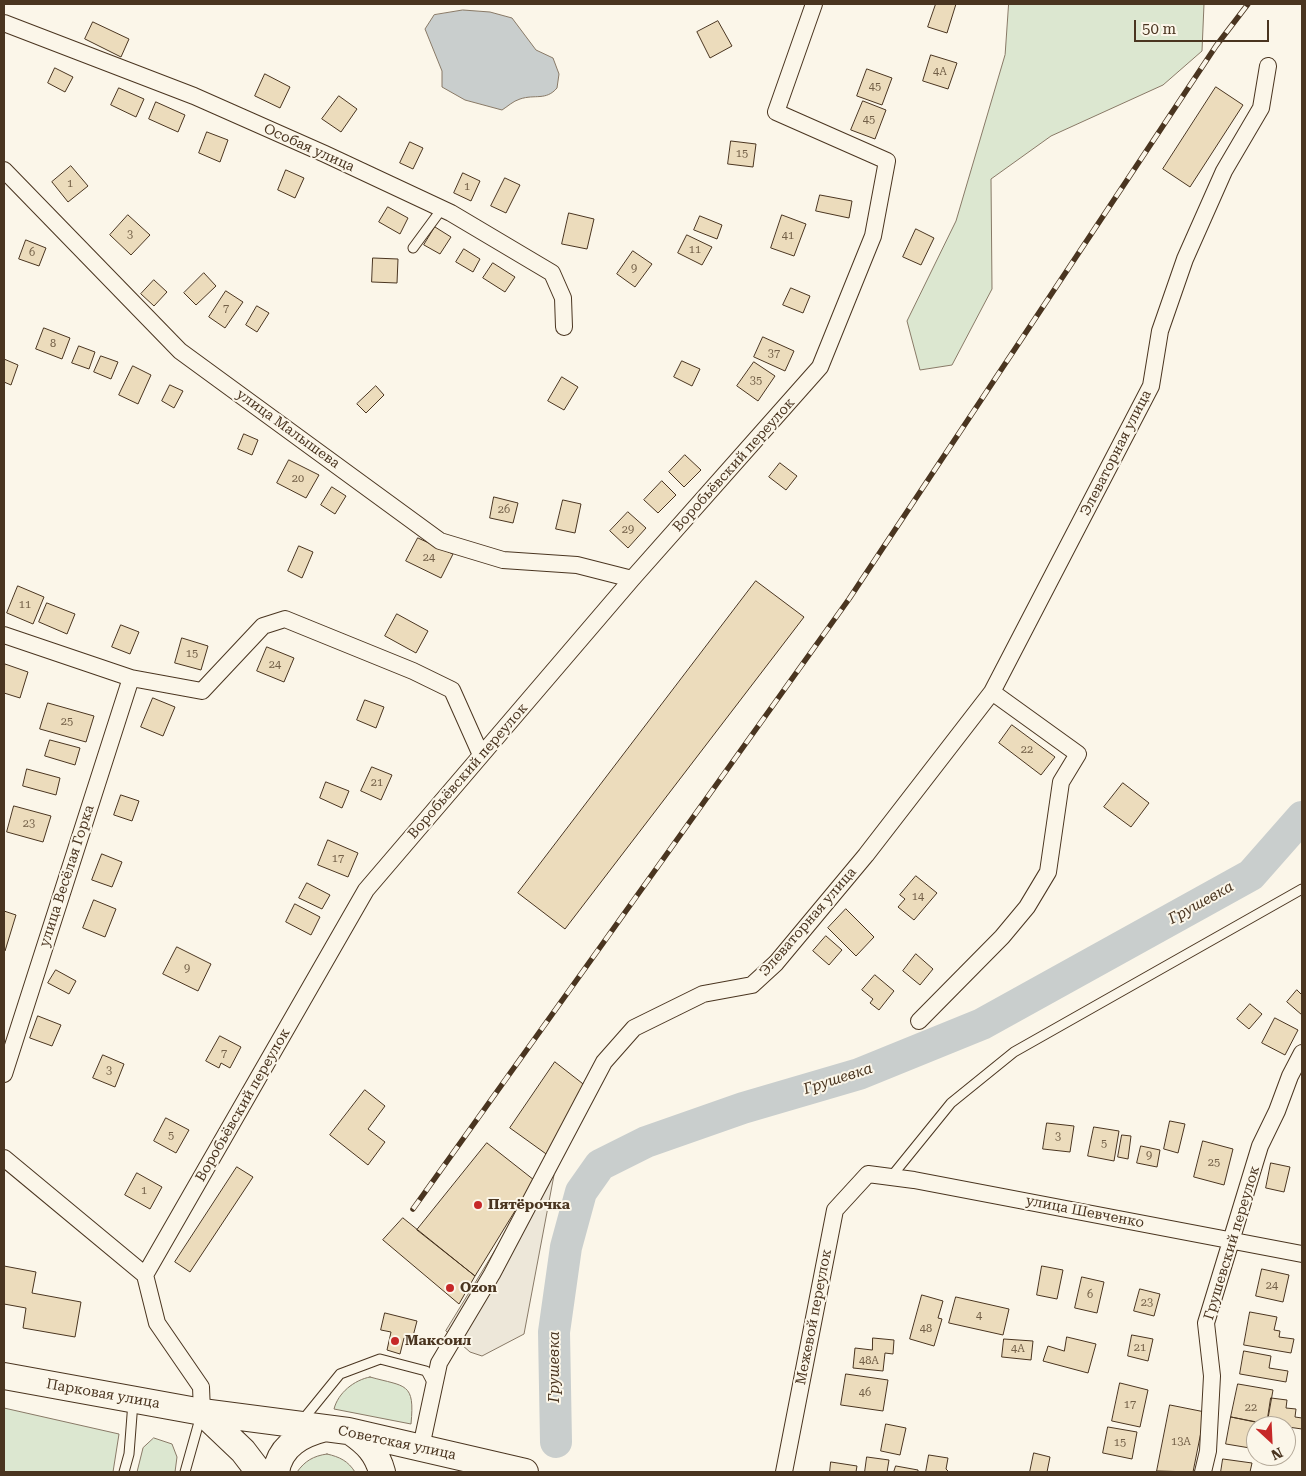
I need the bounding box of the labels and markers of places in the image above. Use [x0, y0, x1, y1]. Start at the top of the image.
place label: Пятёрочка [488, 1197, 570, 1213]
marker: Пятёрочка [472, 1199, 484, 1211]
place label: Ozon [460, 1280, 497, 1296]
marker: Ozon [444, 1282, 456, 1294]
place label: Максоил [405, 1333, 471, 1349]
marker: Максоил [389, 1335, 401, 1347]

